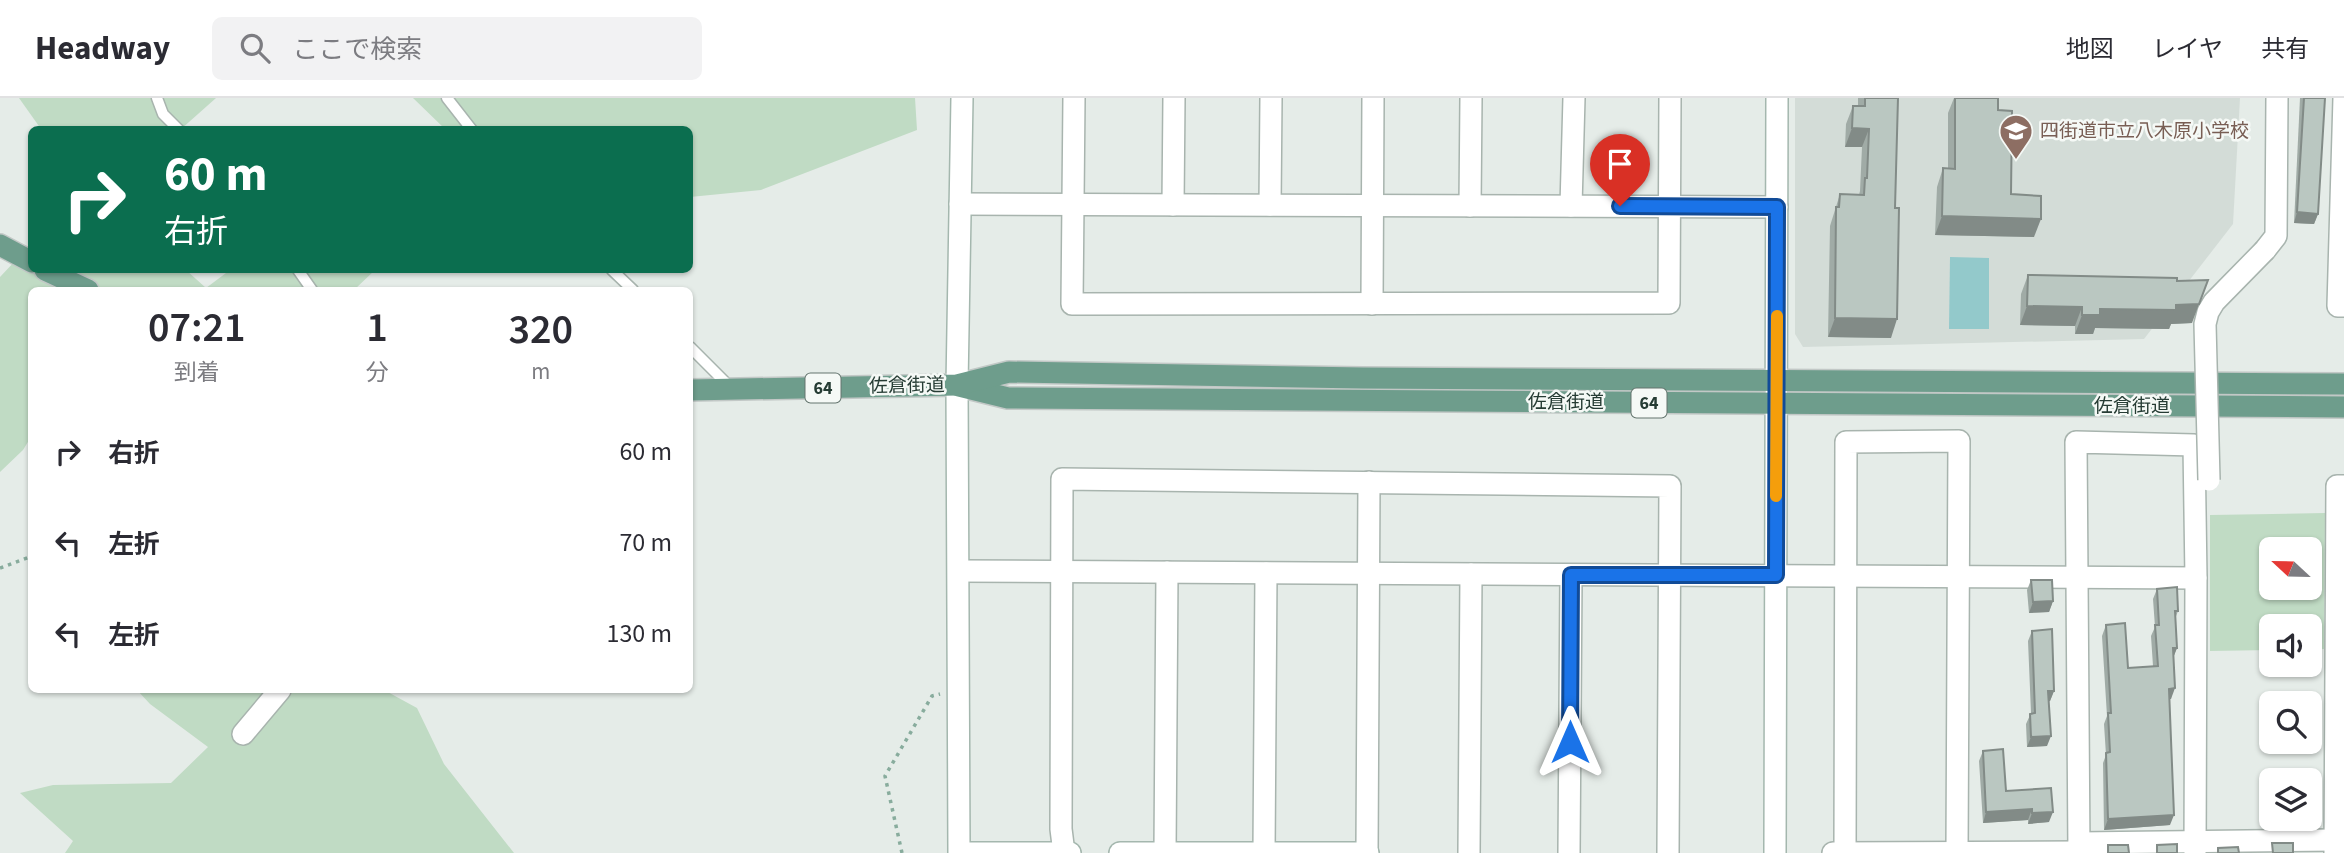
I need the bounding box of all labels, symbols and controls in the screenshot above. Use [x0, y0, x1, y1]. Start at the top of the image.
search box [212, 17, 702, 80]
text: Headway [35, 25, 170, 72]
icon: search [236, 29, 274, 67]
text: ここで検索 [292, 31, 422, 68]
text: 地図 [2066, 32, 2114, 67]
text: レイヤ [2152, 32, 2223, 67]
text: 共有 [2261, 32, 2309, 67]
school or university icon: 四街道市立八木原小学校 [1997, 112, 2035, 161]
place label: 四街道市立八木原小学校 [2040, 118, 2249, 145]
pin [1590, 134, 1650, 206]
text: 60 m [164, 140, 268, 210]
icon: arrive [1601, 145, 1639, 183]
icon: right [49, 154, 140, 245]
text: 右折 [164, 209, 228, 255]
text: 07:21 [148, 298, 246, 358]
text: 1 [366, 298, 388, 358]
text: 320 [508, 300, 573, 360]
text: m [531, 355, 550, 388]
text: 到着 [174, 356, 220, 389]
text: 分 [366, 356, 389, 389]
street label: 佐倉街道 [869, 372, 945, 400]
road number: 64 [806, 374, 840, 402]
road number: 64 [1632, 388, 1666, 418]
street label: 佐倉街道 [1528, 389, 1604, 416]
street label: 佐倉街道 [2094, 393, 2170, 420]
icon: right [49, 433, 87, 471]
text: 60 m [619, 433, 672, 470]
text: 右折 [108, 435, 160, 472]
icon: left [49, 524, 87, 562]
text: 70 m [619, 524, 672, 561]
text: 左折 [108, 526, 160, 563]
north arrow [2259, 537, 2322, 600]
map controls [2259, 537, 2322, 831]
button: sound [2259, 614, 2322, 677]
icon: left [49, 615, 87, 653]
text: 130 m [606, 615, 672, 652]
text: 左折 [108, 617, 160, 654]
button: search [2259, 691, 2322, 754]
position arrow [1533, 705, 1607, 779]
button: layers [2259, 768, 2322, 831]

